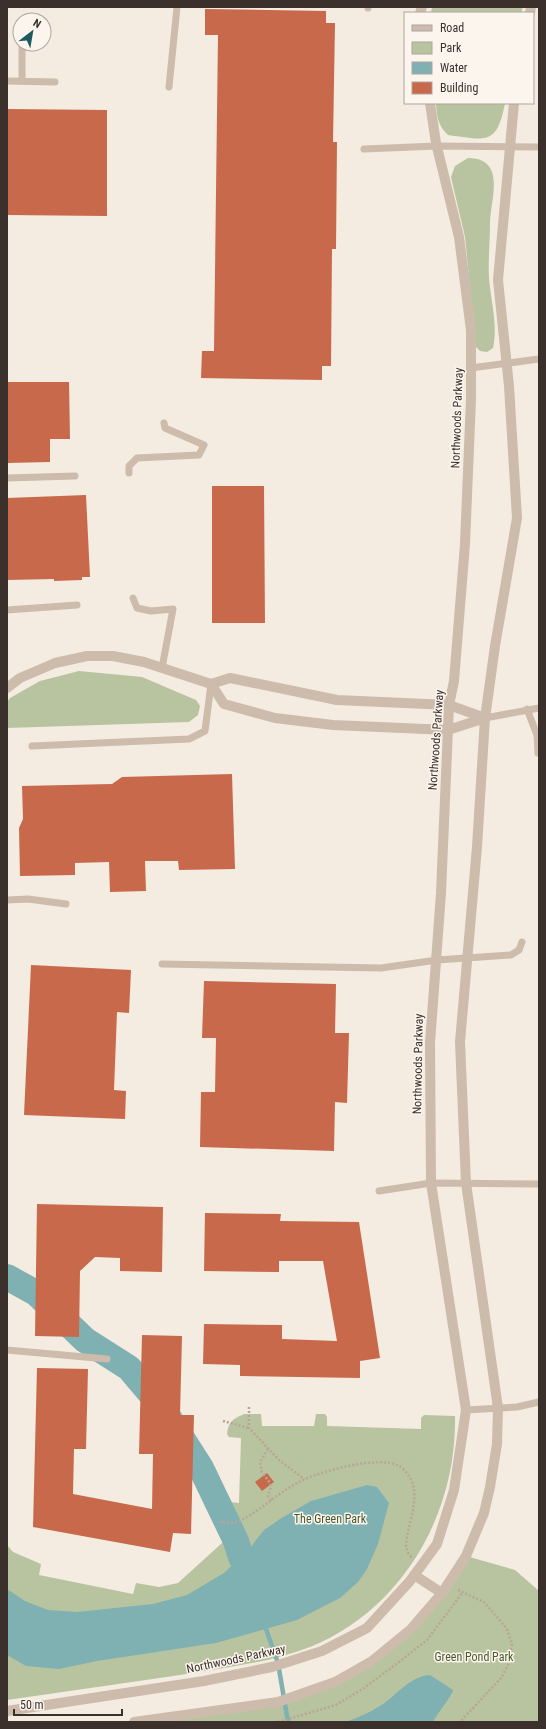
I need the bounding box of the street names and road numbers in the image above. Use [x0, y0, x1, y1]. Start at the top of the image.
street label: Northwoods Parkway [448, 367, 466, 469]
street label: Northwoods Parkway [426, 689, 446, 791]
street label: Northwoods Parkway [410, 1014, 426, 1114]
street label: Northwoods Parkway [185, 1642, 287, 1676]

